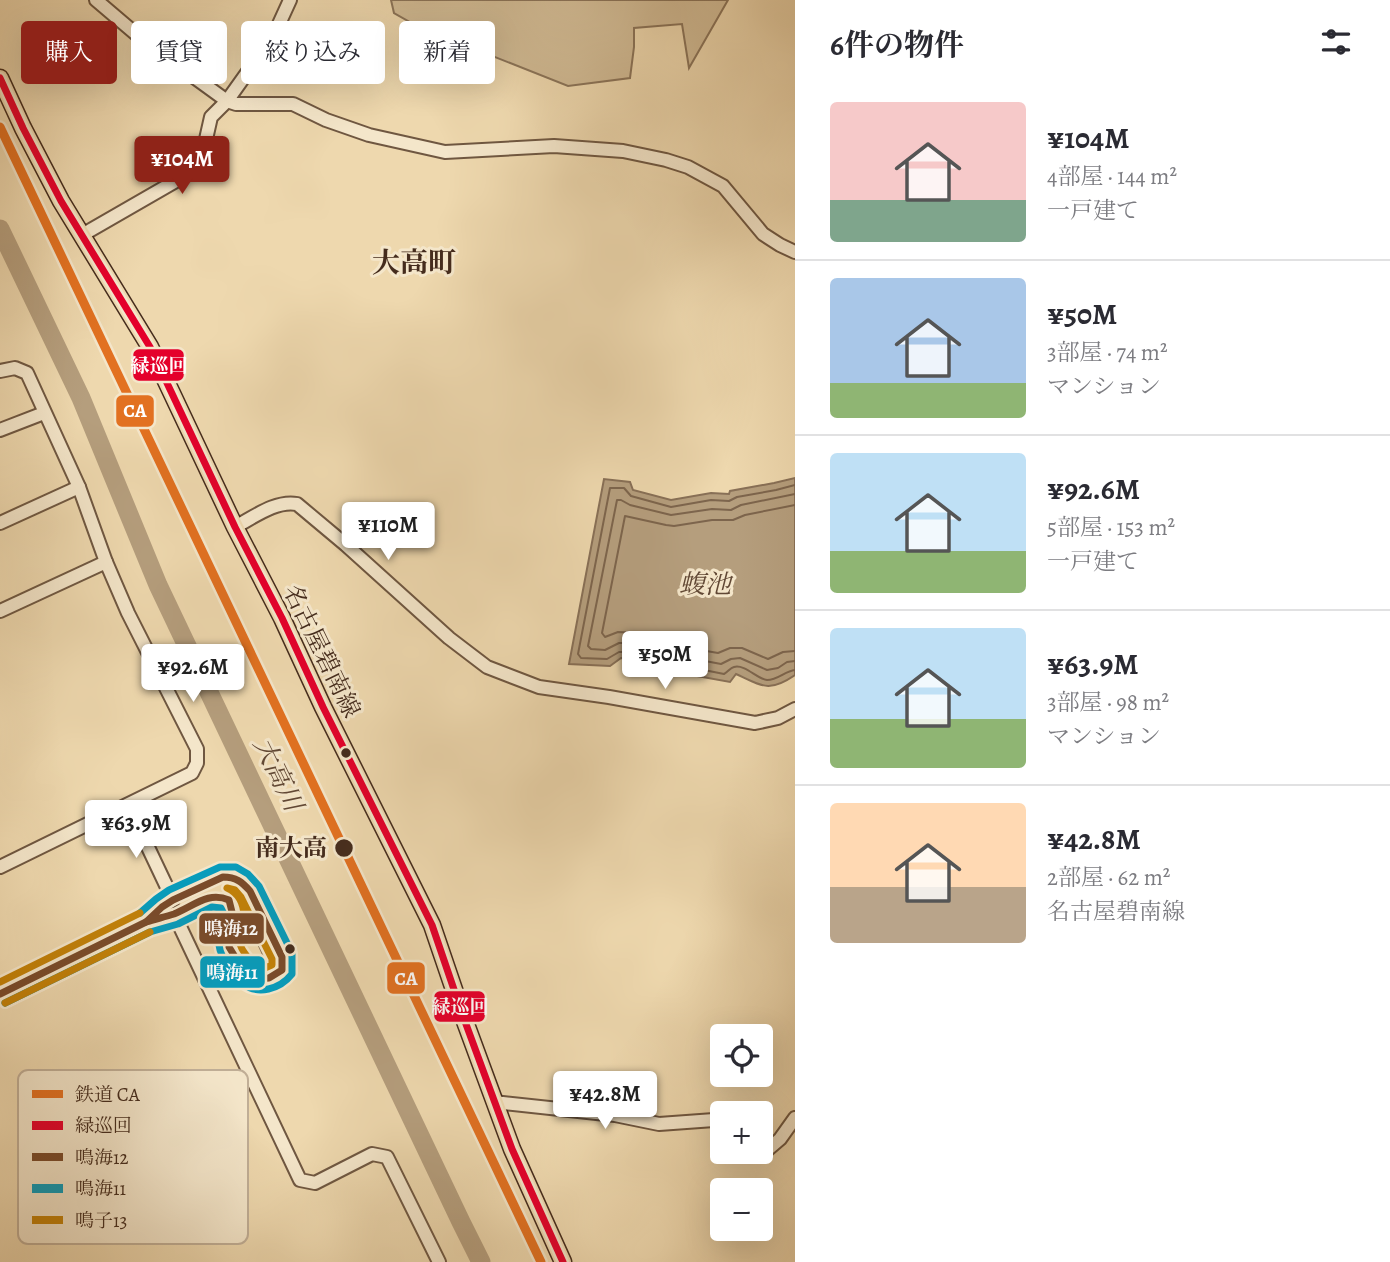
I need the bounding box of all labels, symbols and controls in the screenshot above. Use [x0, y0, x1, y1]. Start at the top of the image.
chip: 購入 [21, 21, 117, 84]
chip: 賃貸 [131, 21, 227, 84]
chip: 絞り込み [241, 21, 385, 84]
chip: 新着 [399, 21, 495, 84]
icon: filters [1317, 23, 1355, 61]
text: 6件の物件 [830, 25, 964, 65]
text: ¥104M [1047, 118, 1129, 158]
icon: home [886, 130, 970, 214]
pin: ¥104M [133, 136, 231, 196]
text: ¥104M [150, 143, 214, 174]
text: 4部屋 · 144 m² [1047, 161, 1177, 192]
text: 一戸建て [1047, 195, 1139, 226]
district label: 大高町 [372, 244, 456, 282]
text: ¥50M [1047, 294, 1117, 334]
icon: home [886, 306, 970, 390]
text: 3部屋 · 74 m² [1047, 337, 1168, 368]
line badge: 緑巡回 [132, 348, 185, 382]
text: 緑巡回 [130, 353, 188, 379]
text: マンション [1047, 371, 1161, 402]
line badge: CA [115, 394, 155, 428]
text: CA [123, 398, 148, 424]
text: ¥92.6M [1047, 469, 1140, 509]
icon: home [886, 481, 970, 565]
pin: ¥110M [339, 503, 437, 562]
text: ¥110M [358, 509, 418, 540]
text: 5部屋 · 153 m² [1047, 512, 1175, 543]
text: 一戸建て [1047, 546, 1139, 577]
water label: 蝮池 [679, 567, 734, 602]
street label: 名古屋碧南線 [276, 579, 368, 723]
pin: ¥50M [624, 632, 706, 691]
text: ¥50M [638, 638, 692, 669]
pin: ¥92.6M [136, 644, 250, 704]
text: ¥63.9M [1047, 644, 1139, 684]
text: ¥92.6M [157, 651, 229, 682]
icon: home [886, 656, 970, 740]
text: 3部屋 · 98 m² [1047, 687, 1169, 718]
text: マンション [1047, 721, 1161, 752]
water label: 大高川 [245, 731, 312, 819]
unlabelled marker [339, 746, 353, 760]
pin: ¥63.9M [79, 800, 193, 860]
text: ¥63.9M [101, 807, 171, 838]
text: ¥42.8M [1047, 819, 1141, 859]
icon: home [886, 831, 970, 915]
place label: 南大高 [255, 832, 327, 864]
marker: 南大高 [333, 837, 355, 859]
text: 2部屋 · 62 m² [1047, 862, 1170, 893]
text: 名古屋碧南線 [1047, 896, 1185, 927]
line badge: 鳴海12 [198, 912, 265, 945]
text: 鳴海12 [204, 916, 258, 942]
unlabelled marker [283, 942, 297, 956]
line badge: 鳴海11 [199, 955, 266, 989]
text: 鳴海11 [206, 960, 258, 986]
line badge: CA [386, 961, 426, 995]
text: CA [394, 966, 419, 992]
line badge: 緑巡回 [433, 990, 486, 1023]
text: 緑巡回 [431, 994, 489, 1020]
map controls [710, 1024, 773, 1241]
button: locate [710, 1024, 773, 1087]
legend [18, 1070, 248, 1244]
pin: ¥42.8M [548, 1072, 662, 1131]
text: ¥42.8M [569, 1078, 641, 1109]
text: 鉄道 CA [75, 1082, 141, 1108]
button: + [710, 1101, 773, 1164]
text: 緑巡回 [75, 1113, 132, 1139]
text: 鳴海12 [75, 1145, 129, 1171]
text: 鳴海11 [75, 1176, 126, 1202]
button: − [710, 1178, 773, 1241]
text: 鳴子13 [75, 1208, 127, 1234]

